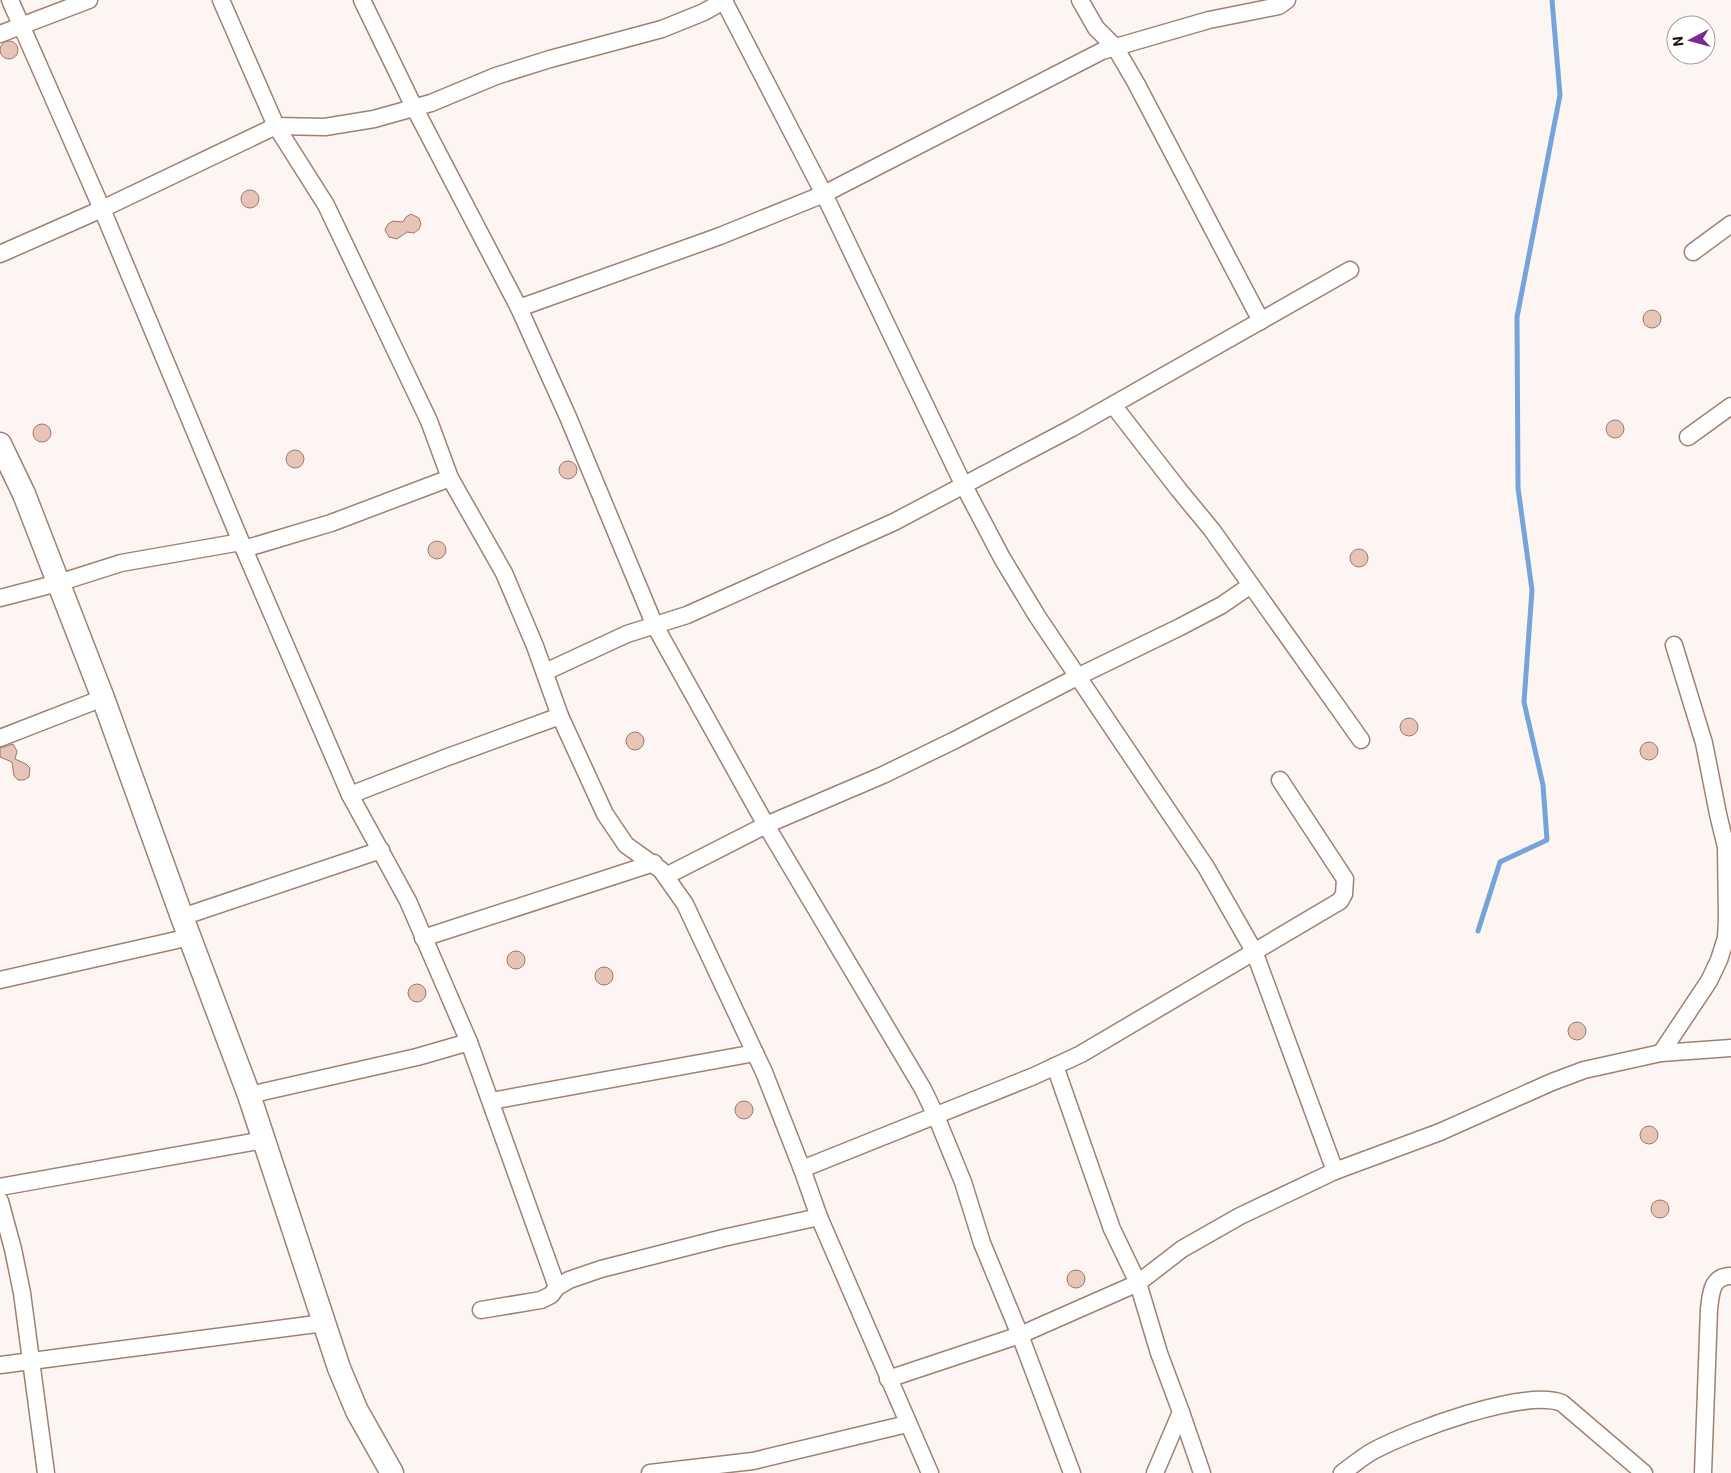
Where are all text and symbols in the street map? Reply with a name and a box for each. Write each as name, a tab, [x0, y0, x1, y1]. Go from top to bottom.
north arrow	[1666, 15, 1716, 65]
text: N	[1670, 36, 1687, 47]

